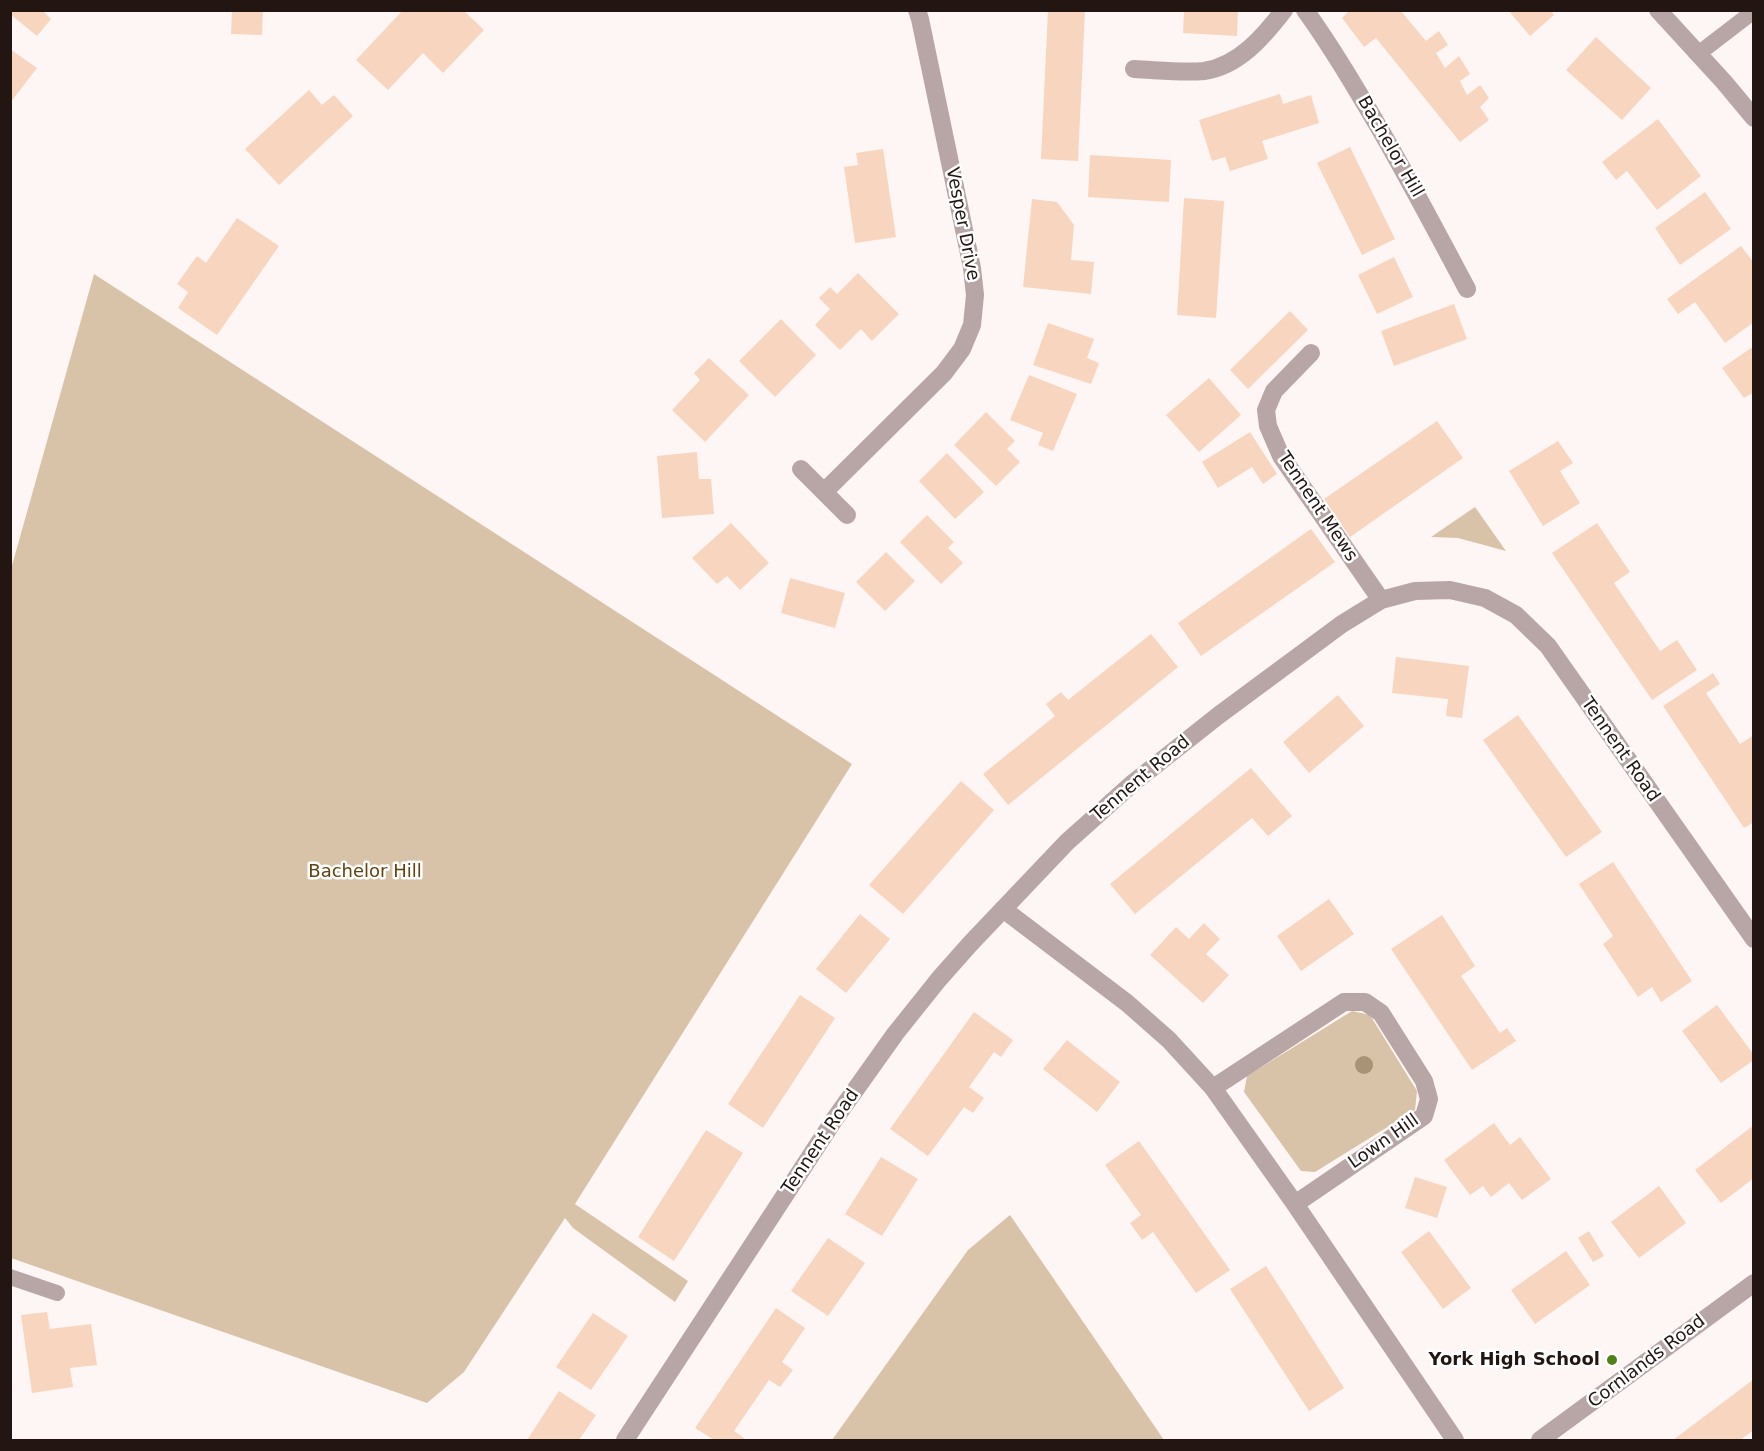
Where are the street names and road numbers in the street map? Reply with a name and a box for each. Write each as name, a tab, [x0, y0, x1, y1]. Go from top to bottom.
street label: Bachelor Hill	[1352, 92, 1428, 202]
street label: Vesper Drive	[940, 166, 984, 282]
street label: Tennent Mews	[1272, 448, 1362, 566]
street label: Tennent Road	[1576, 694, 1664, 806]
street label: Tennent Road	[1087, 731, 1195, 827]
street label: Tennent Road	[778, 1085, 864, 1199]
street label: Lown Hill	[1345, 1110, 1423, 1174]
street label: Cornlands Road	[1584, 1311, 1710, 1413]

